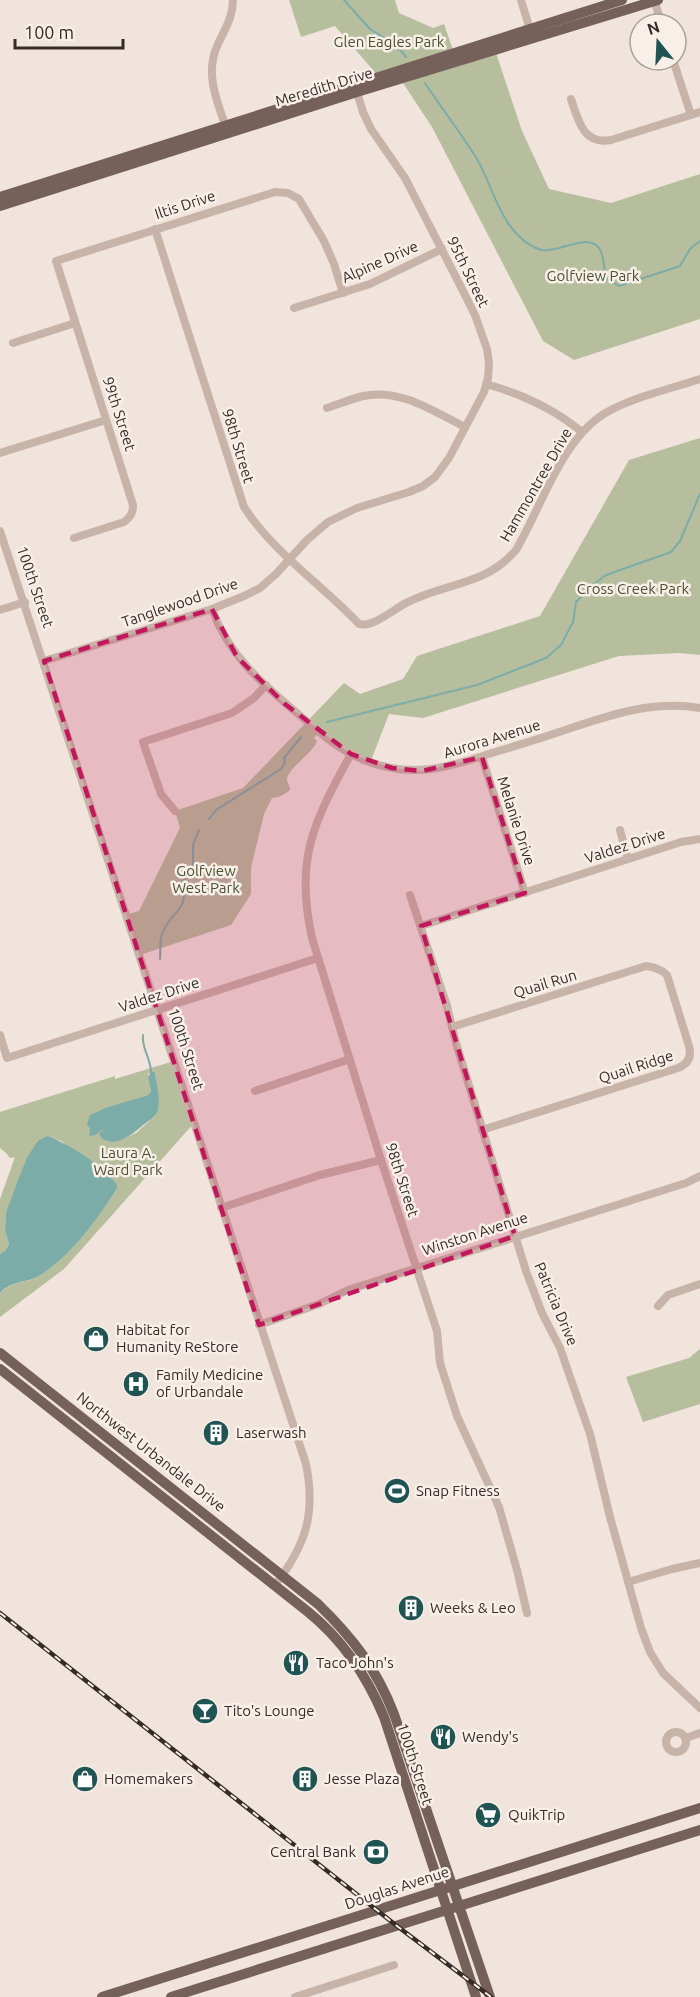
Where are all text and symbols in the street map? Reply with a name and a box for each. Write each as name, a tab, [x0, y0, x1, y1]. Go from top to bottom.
scale bar	[15, 12, 123, 50]
north arrow	[628, 12, 688, 72]
text: N	[645, 17, 662, 38]
text: 100 m	[24, 22, 74, 42]
park label: Glen Eagles Park	[334, 33, 445, 50]
street label: Meredith Drive	[273, 64, 375, 109]
street label: Iltis Drive	[152, 187, 217, 222]
street label: 95th Street	[444, 234, 493, 310]
street label: Alpine Drive	[339, 237, 421, 286]
park label: Golfview Park	[547, 267, 640, 284]
street label: 99th Street	[100, 375, 139, 453]
street label: 98th Street	[219, 407, 258, 485]
street label: Hammontree Drive	[496, 425, 575, 545]
street label: 100th Street	[14, 544, 57, 630]
street label: Tanglewood Drive	[120, 575, 240, 630]
park label: Cross Creek Park	[577, 580, 690, 597]
street label: Aurora Avenue	[441, 716, 542, 761]
street label: Melanie Drive	[494, 774, 539, 867]
street label: Valdez Drive	[582, 824, 667, 867]
park label: Golfview West Park	[172, 862, 240, 896]
street label: Quail Run	[511, 966, 579, 1001]
street label: Valdez Drive	[116, 973, 201, 1016]
street label: 100th Street	[165, 1006, 208, 1092]
street label: Quail Ridge	[596, 1046, 675, 1087]
street label: 98th Street	[383, 1141, 422, 1219]
park label: Laura A. Ward Park	[94, 1144, 163, 1178]
street label: Winston Avenue	[420, 1208, 530, 1259]
street label: Patricia Drive	[531, 1260, 582, 1348]
place label: Habitat for Humanity ReStore	[116, 1321, 239, 1355]
shop icon: Habitat for Humanity ReStore	[81, 1324, 111, 1354]
place label: Family Medicine of Urbandale	[156, 1366, 263, 1400]
hospital icon: Family Medicine of Urbandale	[121, 1369, 151, 1399]
street label: Northwest Urbandale Drive	[74, 1388, 229, 1515]
building icon: Laserwash	[201, 1418, 231, 1448]
place label: Laserwash	[236, 1424, 307, 1441]
sports icon: Snap Fitness	[382, 1476, 412, 1506]
place label: Snap Fitness	[416, 1482, 500, 1499]
building icon: Weeks & Leo	[396, 1593, 426, 1623]
place label: Weeks & Leo	[430, 1599, 516, 1616]
restaurant icon: Taco John's	[281, 1648, 311, 1678]
place label: Taco John's	[316, 1654, 394, 1671]
bar icon: Tito's Lounge	[190, 1696, 220, 1726]
place label: Tito's Lounge	[224, 1702, 315, 1719]
street label: 100th Street	[394, 1721, 437, 1807]
restaurant icon: Wendy's	[428, 1722, 458, 1752]
place label: Wendy's	[462, 1728, 519, 1745]
shop icon: Homemakers	[70, 1764, 100, 1794]
building icon: Jesse Plaza	[290, 1764, 320, 1794]
place label: Homemakers	[104, 1770, 193, 1787]
place label: Jesse Plaza	[324, 1770, 400, 1787]
supermarket icon: QuikTrip	[473, 1800, 503, 1830]
place label: QuikTrip	[508, 1806, 565, 1823]
bank icon: Central Bank	[361, 1837, 391, 1867]
place label: Central Bank	[270, 1843, 356, 1860]
street label: Douglas Avenue	[343, 1863, 451, 1912]

